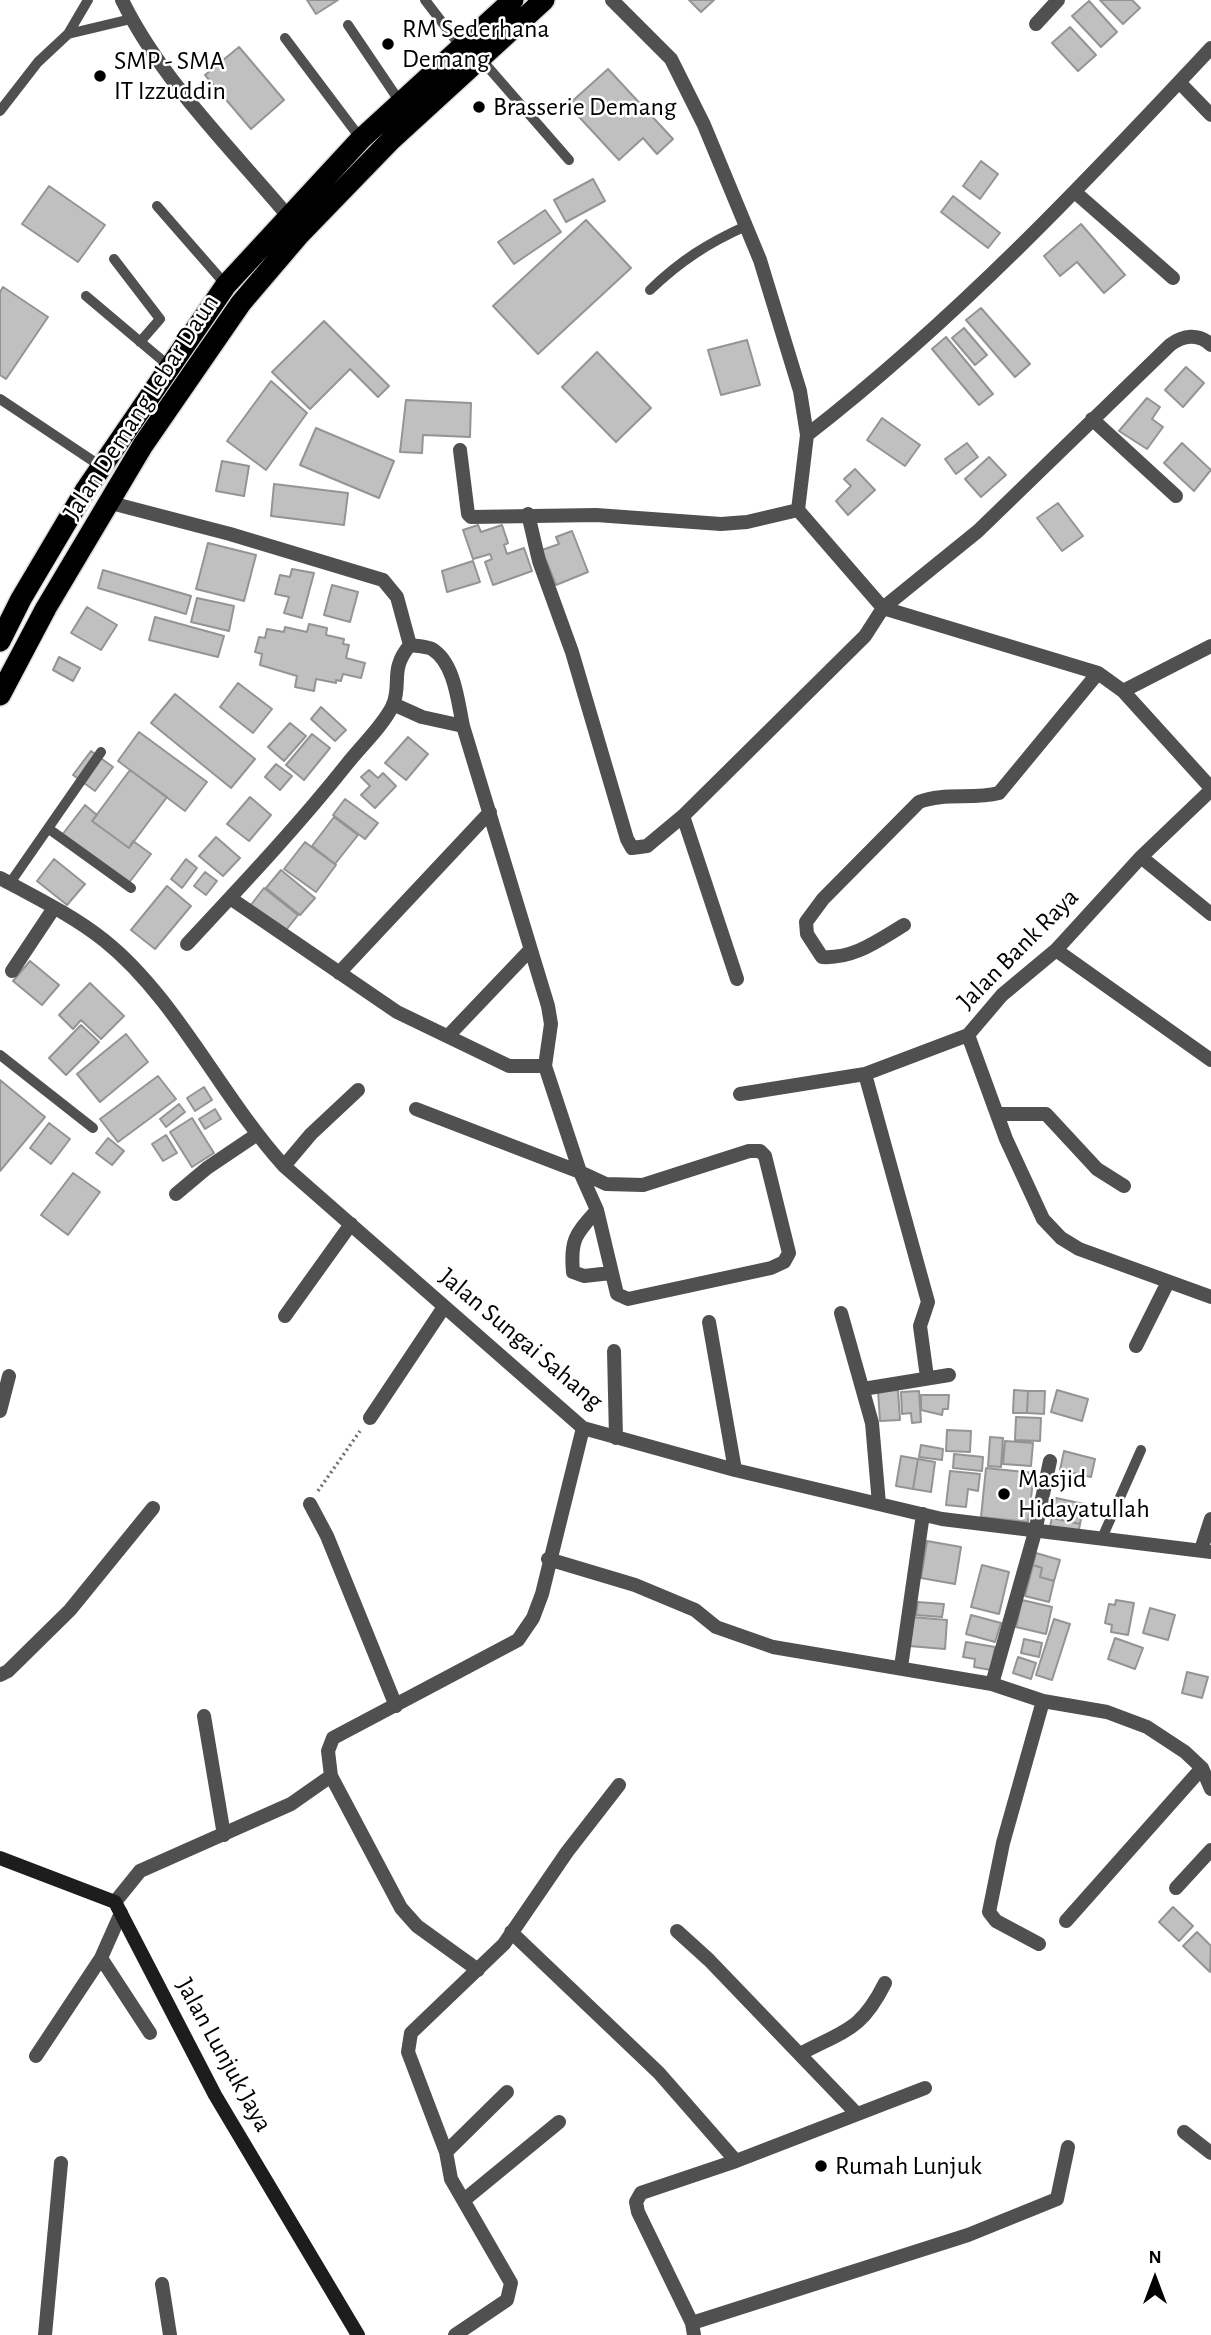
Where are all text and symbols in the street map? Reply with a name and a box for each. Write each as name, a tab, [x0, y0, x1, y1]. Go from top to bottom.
place label: RM Sederhana Demang	[402, 13, 550, 74]
marker: RM Sederhana Demang	[380, 36, 396, 52]
place label: SMP - SMA IT Izzuddin	[114, 45, 226, 106]
marker: SMP - SMA IT Izzuddin	[92, 68, 108, 84]
place label: Brasserie Demang	[493, 91, 676, 123]
marker: Brasserie Demang	[471, 99, 487, 115]
street label: Jalan Demang Lebar Daun	[56, 288, 226, 526]
street label: Jalan Bank Raya	[951, 882, 1085, 1016]
street label: Jalan Sungai Sahang	[433, 1261, 609, 1417]
place label: Masjid Hidayatullah	[1018, 1463, 1150, 1524]
marker: Masjid Hidayatullah	[996, 1486, 1012, 1502]
street label: Jalan Lunjuk Jaya	[169, 1973, 279, 2137]
place label: Rumah Lunjuk	[835, 2150, 982, 2182]
marker: Rumah Lunjuk	[813, 2158, 829, 2174]
north arrow	[1120, 2244, 1190, 2314]
text: N	[1148, 2248, 1162, 2267]

